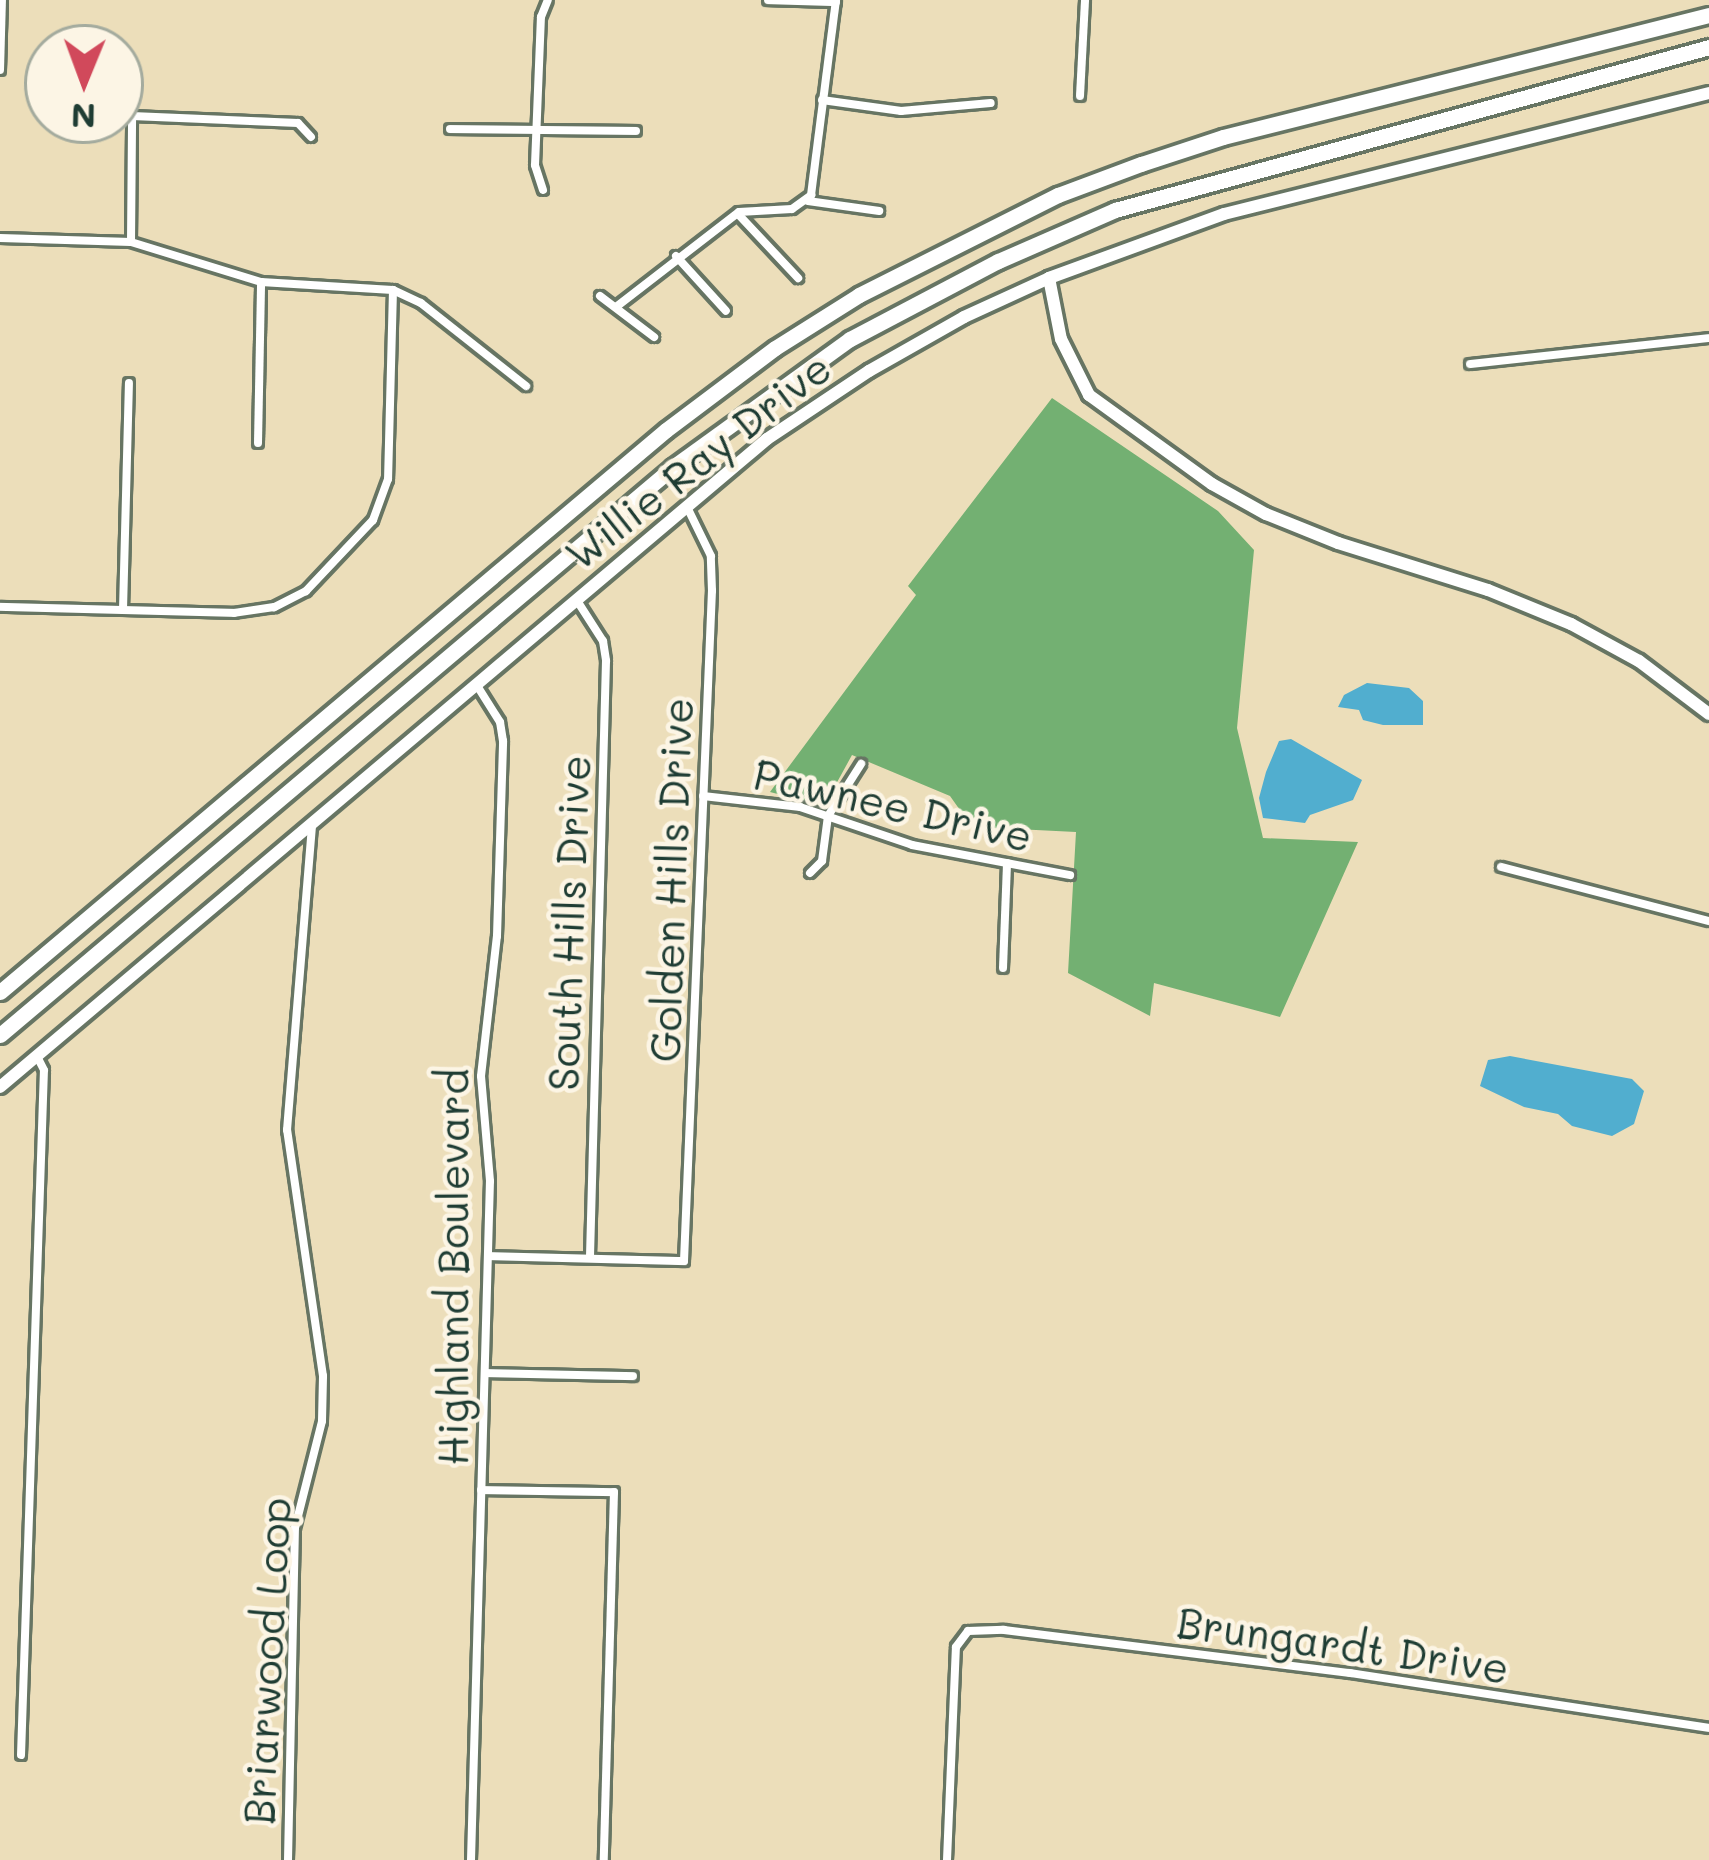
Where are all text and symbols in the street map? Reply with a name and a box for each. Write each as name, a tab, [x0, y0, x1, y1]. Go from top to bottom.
north arrow	[24, 24, 144, 144]
text: N	[71, 96, 96, 139]
street label: Willie Ray Drive	[555, 342, 841, 580]
street label: Golden Hills Drive	[639, 697, 703, 1063]
street label: Pawnee Drive	[749, 748, 1037, 862]
street label: South Hills Drive	[538, 754, 600, 1092]
street label: Highland Boulevard	[428, 1068, 478, 1466]
street label: Briarwood Loop	[233, 1496, 301, 1826]
street label: Brungardt Drive	[1174, 1597, 1512, 1693]

